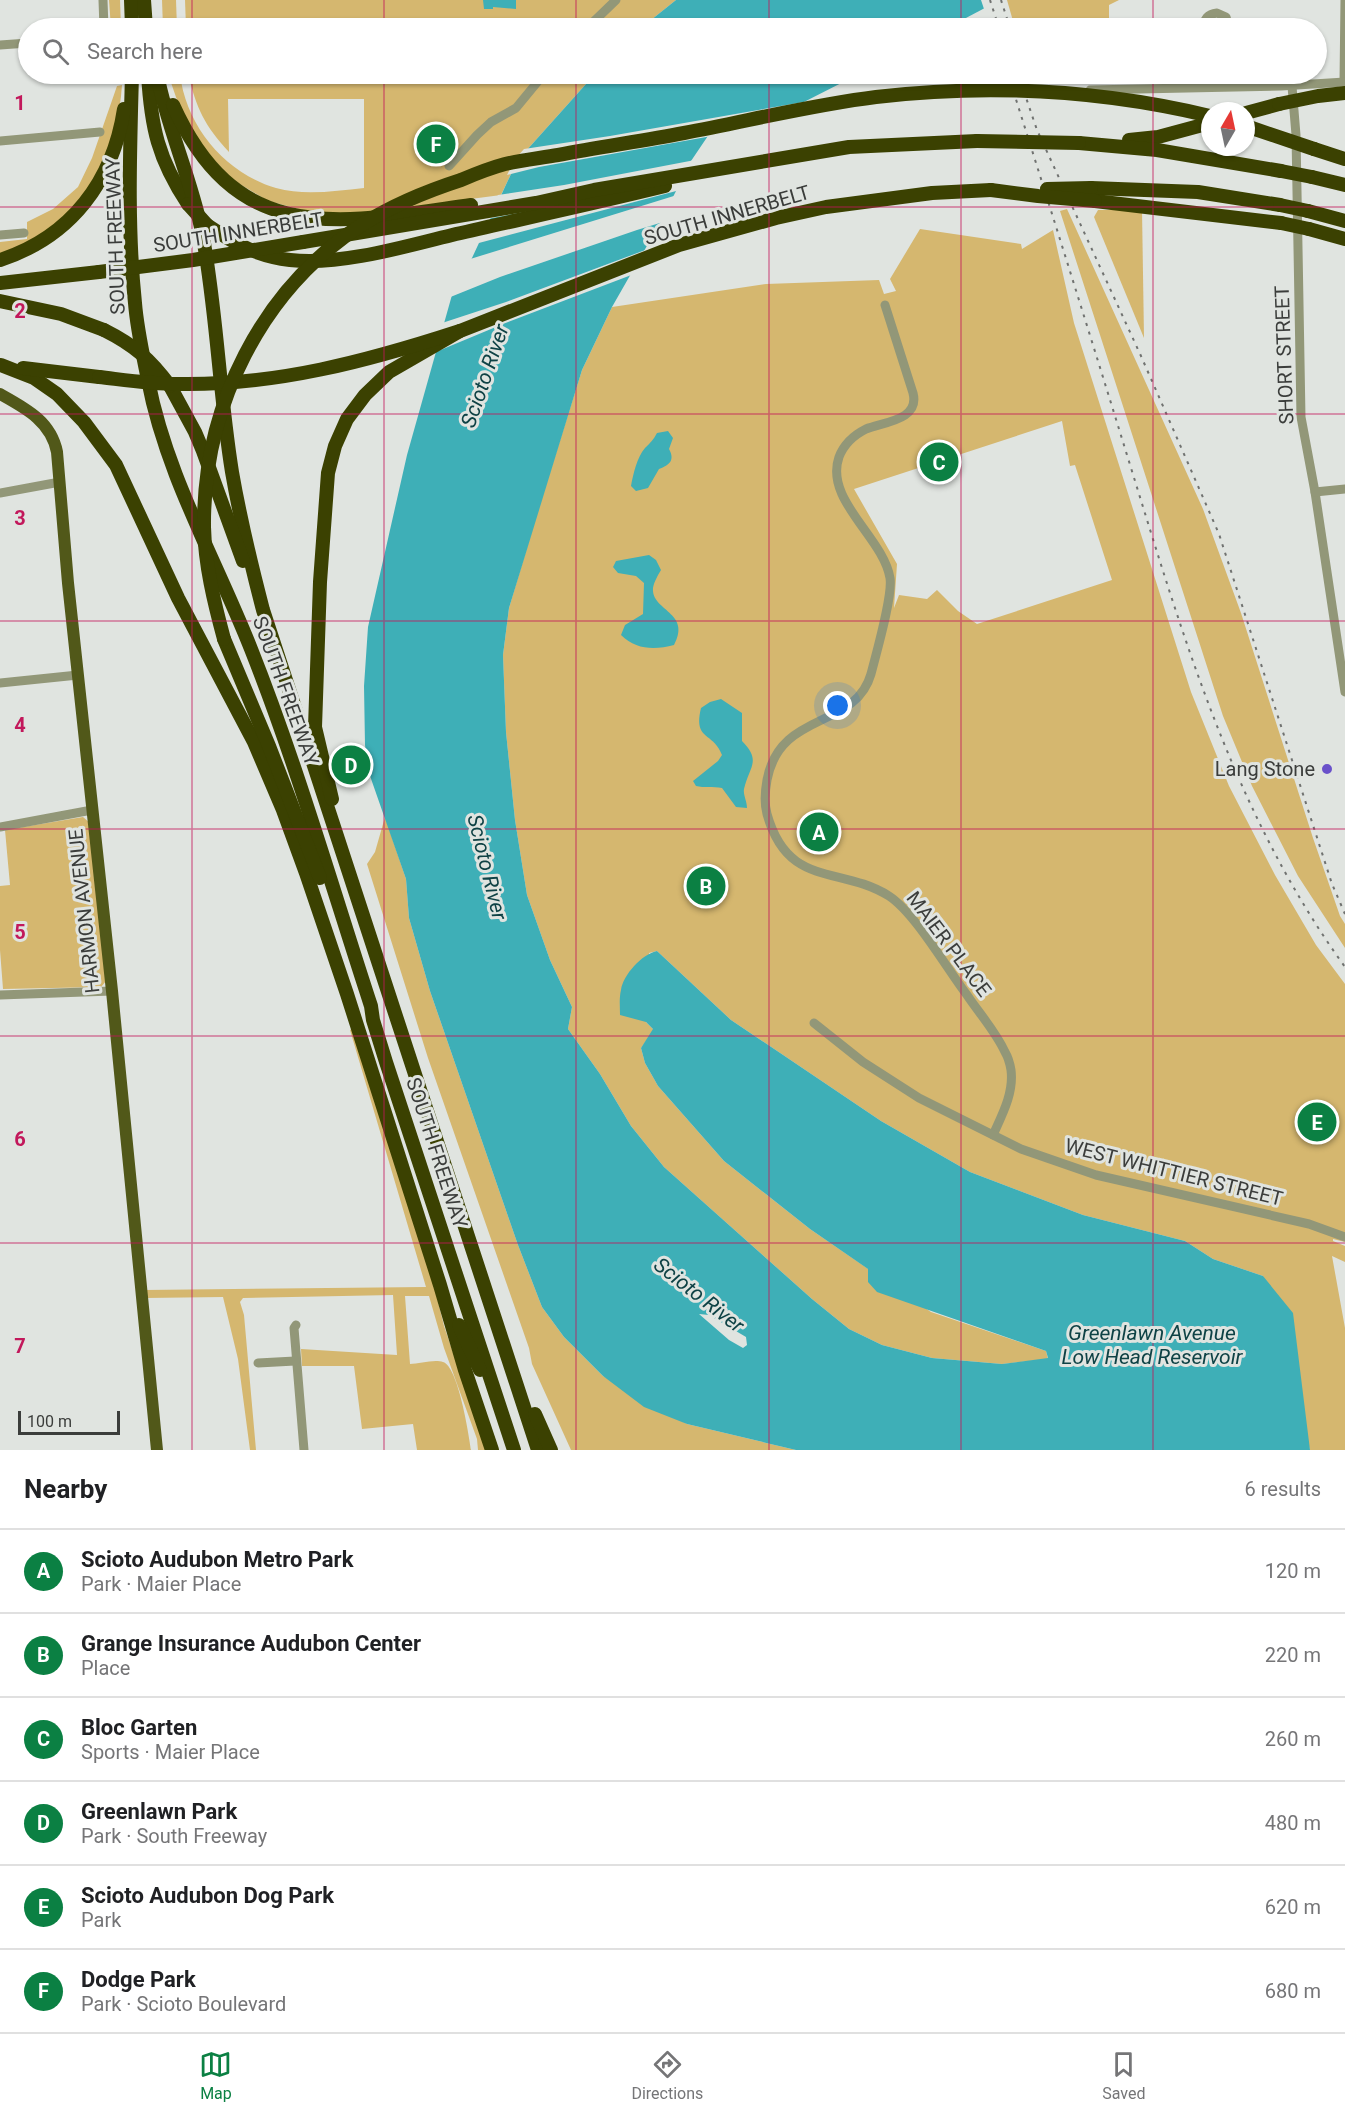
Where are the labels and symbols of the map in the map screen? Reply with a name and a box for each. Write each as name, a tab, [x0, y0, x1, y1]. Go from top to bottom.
text: 1	[14, 91, 26, 115]
north arrow	[1201, 102, 1255, 156]
pin: F	[416, 122, 456, 166]
street label: SOUTH FREEWAY	[100, 157, 130, 315]
street label: SOUTH INNERBELT	[641, 180, 813, 250]
street label: SOUTH INNERBELT	[152, 207, 325, 257]
street label: SHORT STREET	[1270, 285, 1298, 425]
text: 2	[14, 299, 26, 323]
water label: Scioto River	[456, 320, 514, 431]
pin: C	[920, 440, 958, 484]
text: 3	[14, 506, 26, 530]
street label: SOUTH FREEWAY	[248, 613, 324, 769]
your location	[823, 691, 852, 720]
text: 4	[14, 713, 26, 737]
pin: D	[332, 742, 370, 788]
place label: Lang Stone	[1215, 757, 1315, 781]
marker: Lang Stone	[1320, 762, 1334, 776]
pin: A	[800, 810, 838, 854]
water label: Scioto River	[462, 812, 512, 923]
street label: HARMON AVENUE	[63, 828, 105, 994]
pin: B	[686, 864, 726, 908]
street label: MAIER PLACE	[902, 887, 996, 1001]
text: 5	[14, 920, 26, 944]
street label: SOUTH FREEWAY	[401, 1074, 473, 1232]
pin: E	[1298, 1100, 1336, 1144]
text: 6	[14, 1127, 26, 1151]
street label: WEST WHITTIER STREET	[1063, 1133, 1286, 1211]
water label: Scioto River	[649, 1252, 750, 1338]
water label: Greenlawn Avenue Low Head Reservoir	[1061, 1321, 1244, 1369]
text: 7	[14, 1334, 26, 1358]
scale bar	[18, 1408, 120, 1436]

